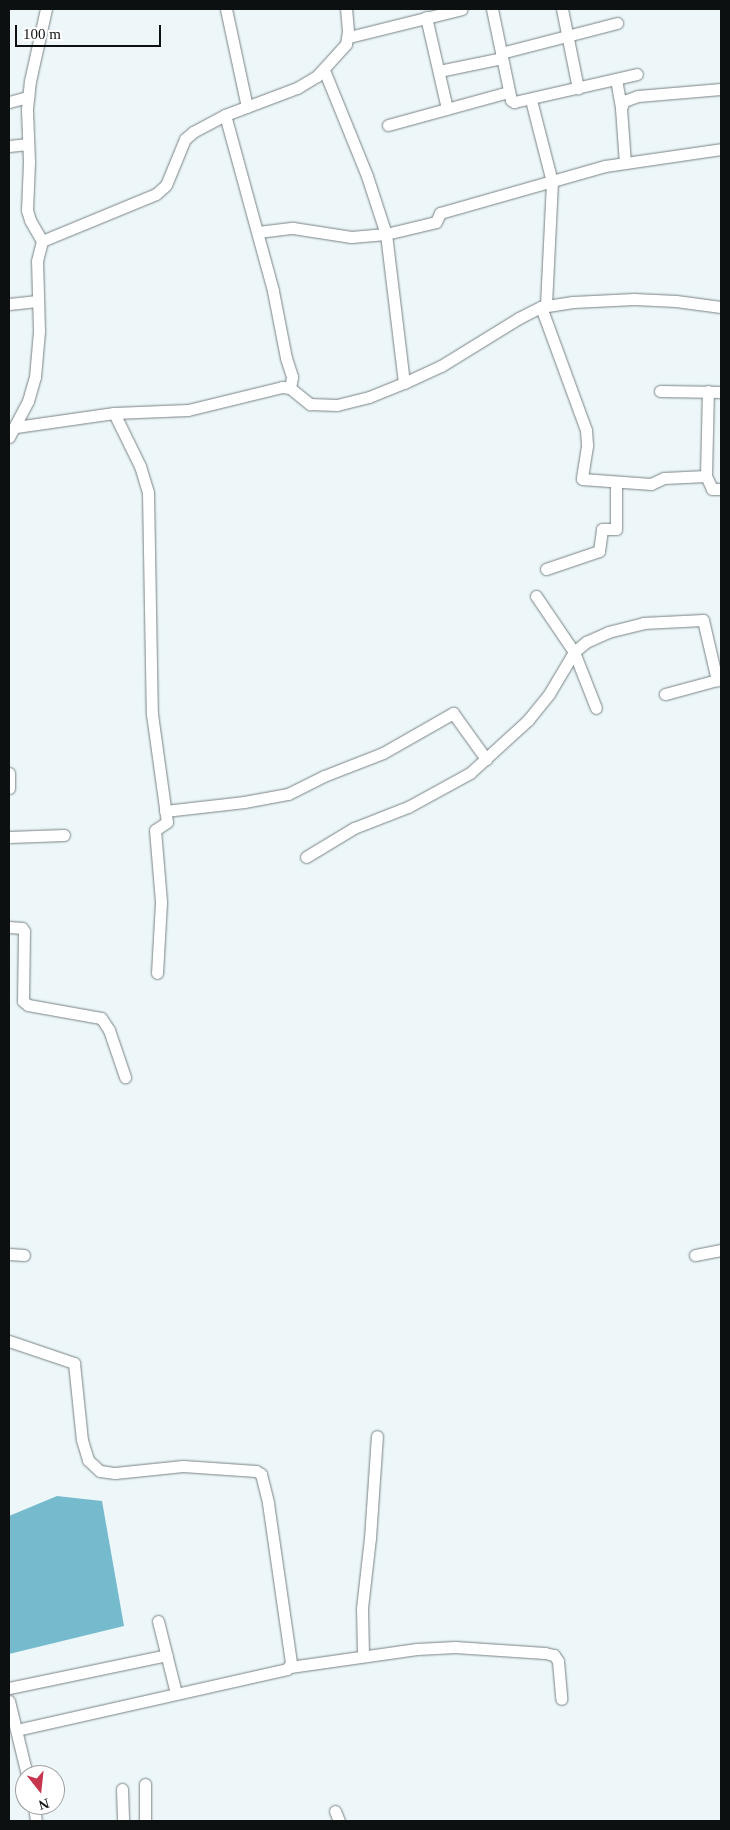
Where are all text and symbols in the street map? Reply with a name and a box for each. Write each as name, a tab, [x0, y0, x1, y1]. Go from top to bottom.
scale bar	[18, 15, 164, 47]
text: 100 m	[23, 26, 61, 42]
north arrow	[15, 1765, 65, 1815]
text: N	[37, 1795, 51, 1813]

